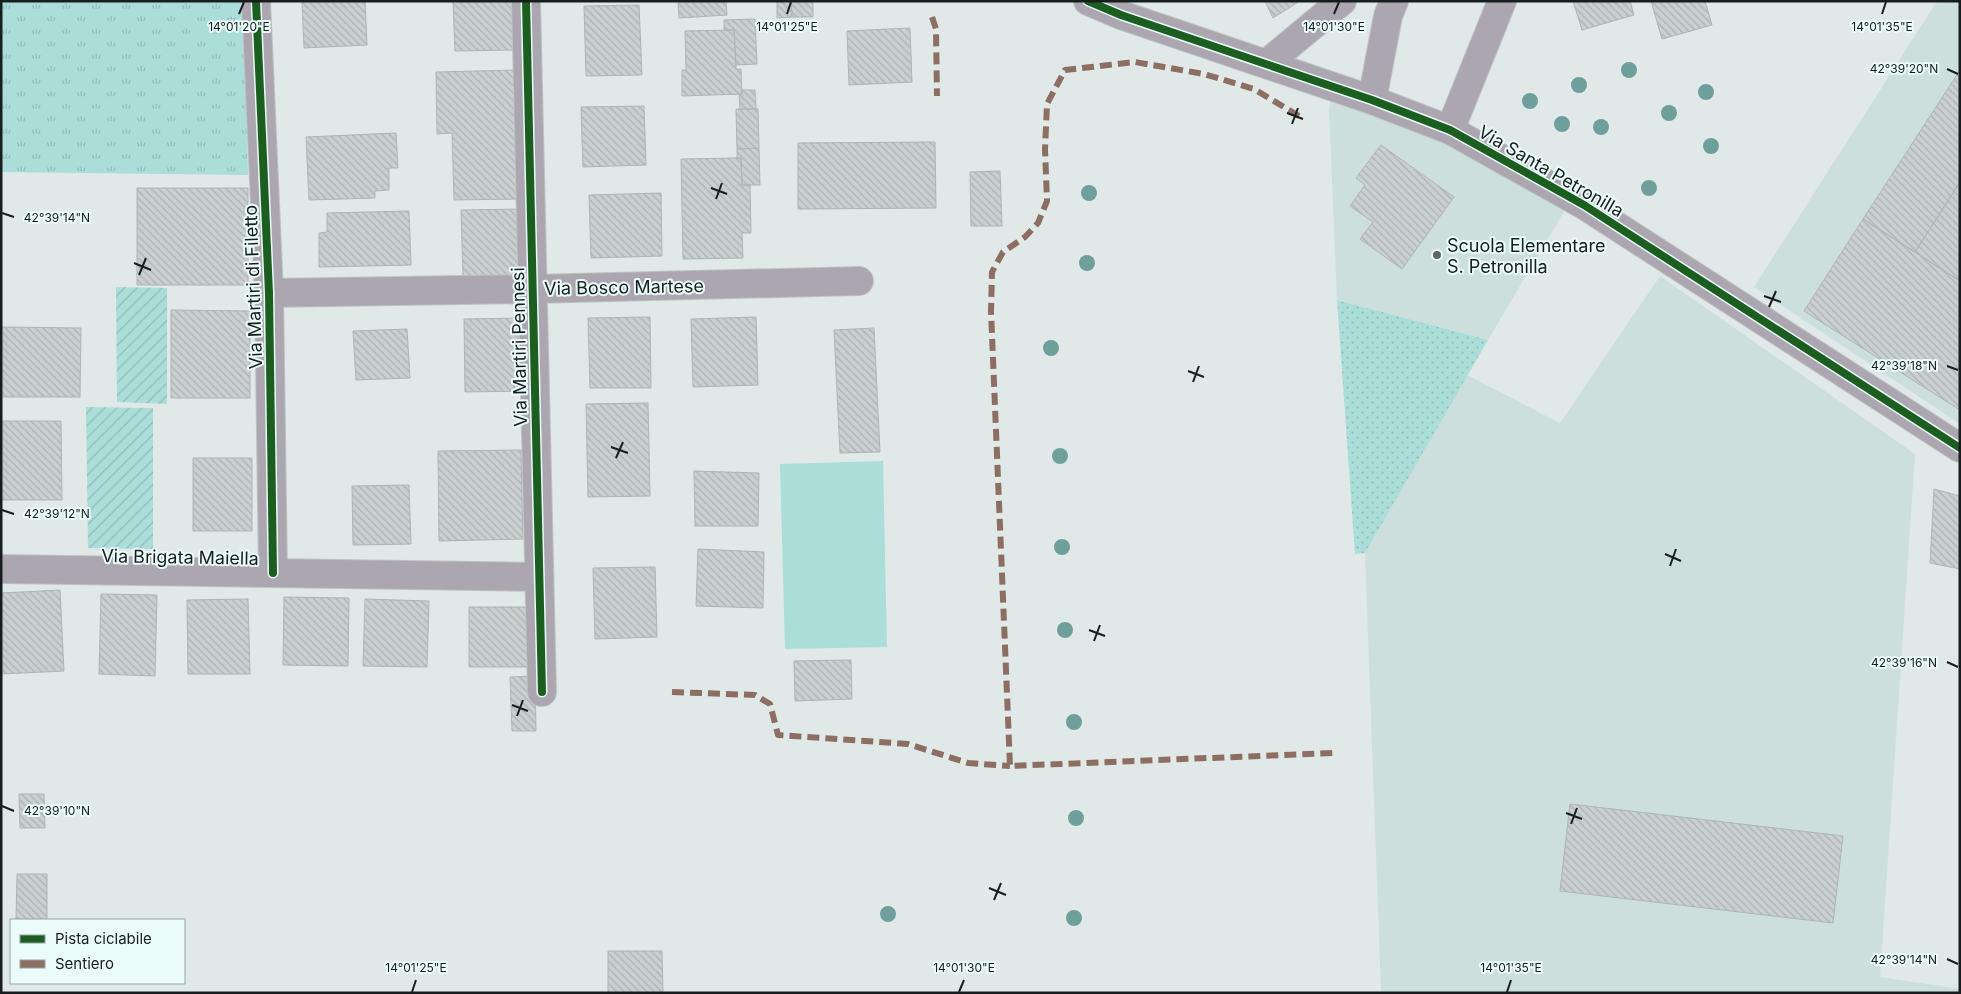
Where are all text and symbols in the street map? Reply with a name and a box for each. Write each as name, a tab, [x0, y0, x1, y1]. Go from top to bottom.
text: 14°01'20"E	[208, 19, 270, 34]
text: 14°01'25"E	[756, 19, 818, 34]
text: 14°01'30"E	[1303, 19, 1365, 34]
text: 14°01'35"E	[1851, 19, 1913, 34]
text: 42°39'20"N	[1870, 61, 1938, 76]
street label: Via Santa Petronilla	[1475, 121, 1627, 221]
street label: Via Martiri di Filetto	[240, 205, 266, 369]
text: 42°39'14"N	[24, 210, 90, 225]
place label: Scuola Elementare S. Petronilla	[1447, 235, 1605, 277]
marker: Scuola Elementare S. Petronilla	[1431, 249, 1443, 261]
street label: Via Martiri Pennesi	[507, 267, 531, 427]
street label: Via Bosco Martese	[544, 275, 704, 299]
text: 42°39'18"N	[1871, 358, 1937, 373]
text: 42°39'12"N	[24, 506, 90, 521]
street label: Via Brigata Maiella	[101, 545, 259, 569]
text: 42°39'16"N	[1871, 655, 1937, 670]
text: 42°39'10"N	[24, 803, 90, 818]
legend	[10, 919, 185, 984]
text: Pista ciclabile	[55, 929, 152, 948]
text: 42°39'14"N	[1871, 952, 1937, 967]
text: Sentiero	[55, 954, 114, 973]
text: 14°01'25"E	[385, 960, 447, 975]
text: 14°01'30"E	[933, 960, 995, 975]
text: 14°01'35"E	[1480, 960, 1542, 975]

